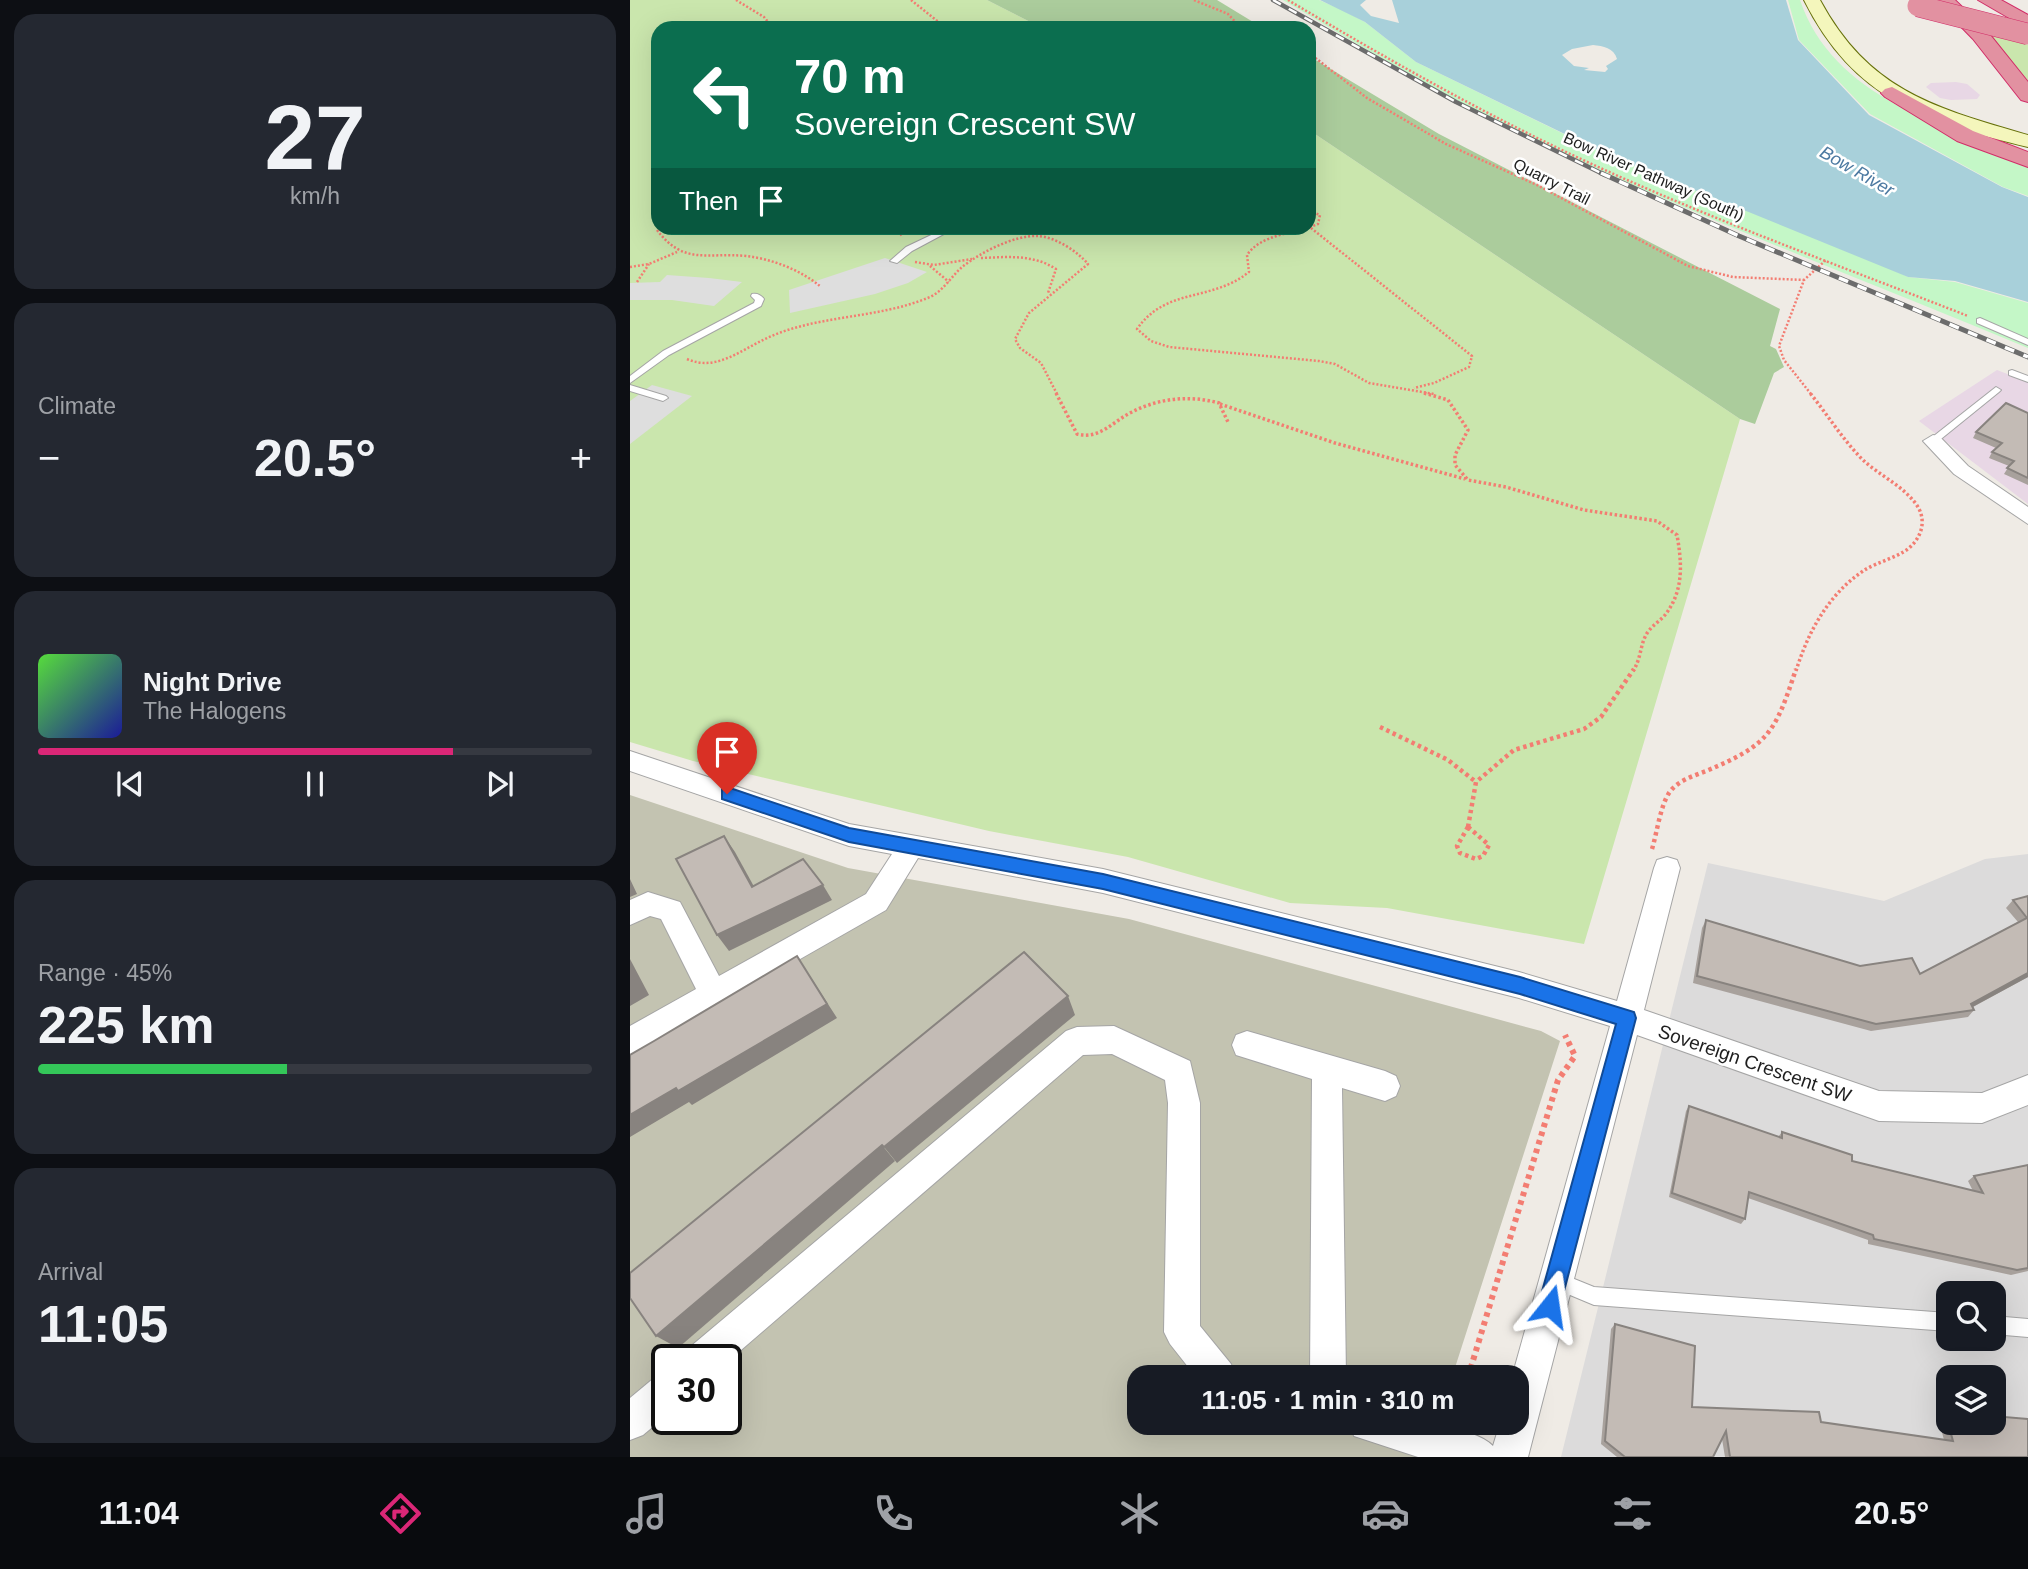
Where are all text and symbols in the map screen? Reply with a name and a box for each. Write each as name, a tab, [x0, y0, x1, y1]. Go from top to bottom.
icon: left	[679, 49, 770, 140]
text: 70 m	[794, 49, 906, 103]
text: 27	[264, 87, 366, 188]
text: Sovereign Crescent SW	[794, 106, 1135, 142]
street label: Bow River Pathway (South)	[1561, 129, 1747, 224]
water label: Bow River	[1816, 142, 1898, 201]
street label: Quarry Trail	[1511, 155, 1593, 208]
icon: arrive	[752, 182, 790, 220]
text: km/h	[290, 183, 340, 209]
text: Then	[679, 186, 738, 216]
text: Climate	[38, 393, 116, 419]
text: 20.5°	[254, 429, 376, 487]
text: −	[38, 437, 60, 479]
text: +	[570, 437, 592, 479]
text: Night Drive	[143, 667, 282, 697]
text: The Halogens	[143, 698, 286, 724]
pin	[697, 722, 757, 794]
icon: arrive	[708, 733, 746, 771]
icon: previous	[111, 765, 149, 803]
icon: pause	[296, 765, 334, 803]
icon: next	[481, 765, 519, 803]
text: Range · 45%	[38, 960, 172, 986]
text: 225 km	[38, 996, 214, 1054]
street label: Sovereign Crescent SW	[1656, 1021, 1854, 1106]
text: Arrival	[38, 1259, 103, 1285]
position arrow	[1513, 1269, 1587, 1343]
map controls	[1936, 1281, 2006, 1435]
button: search	[1936, 1281, 2006, 1351]
text: 11:05	[38, 1295, 168, 1353]
speed limit sign: 30	[651, 1344, 742, 1435]
button: layers	[1936, 1365, 2006, 1435]
text: 11:05 · 1 min · 310 m	[1202, 1385, 1454, 1415]
icon: directions	[376, 1489, 425, 1538]
icon: music	[622, 1489, 671, 1538]
icon: phone	[869, 1489, 918, 1538]
icon: climate	[1115, 1489, 1164, 1538]
icon: car	[1361, 1489, 1410, 1538]
icon: filters	[1608, 1489, 1657, 1538]
text: 11:04	[99, 1495, 179, 1531]
text: 20.5°	[1854, 1495, 1929, 1531]

